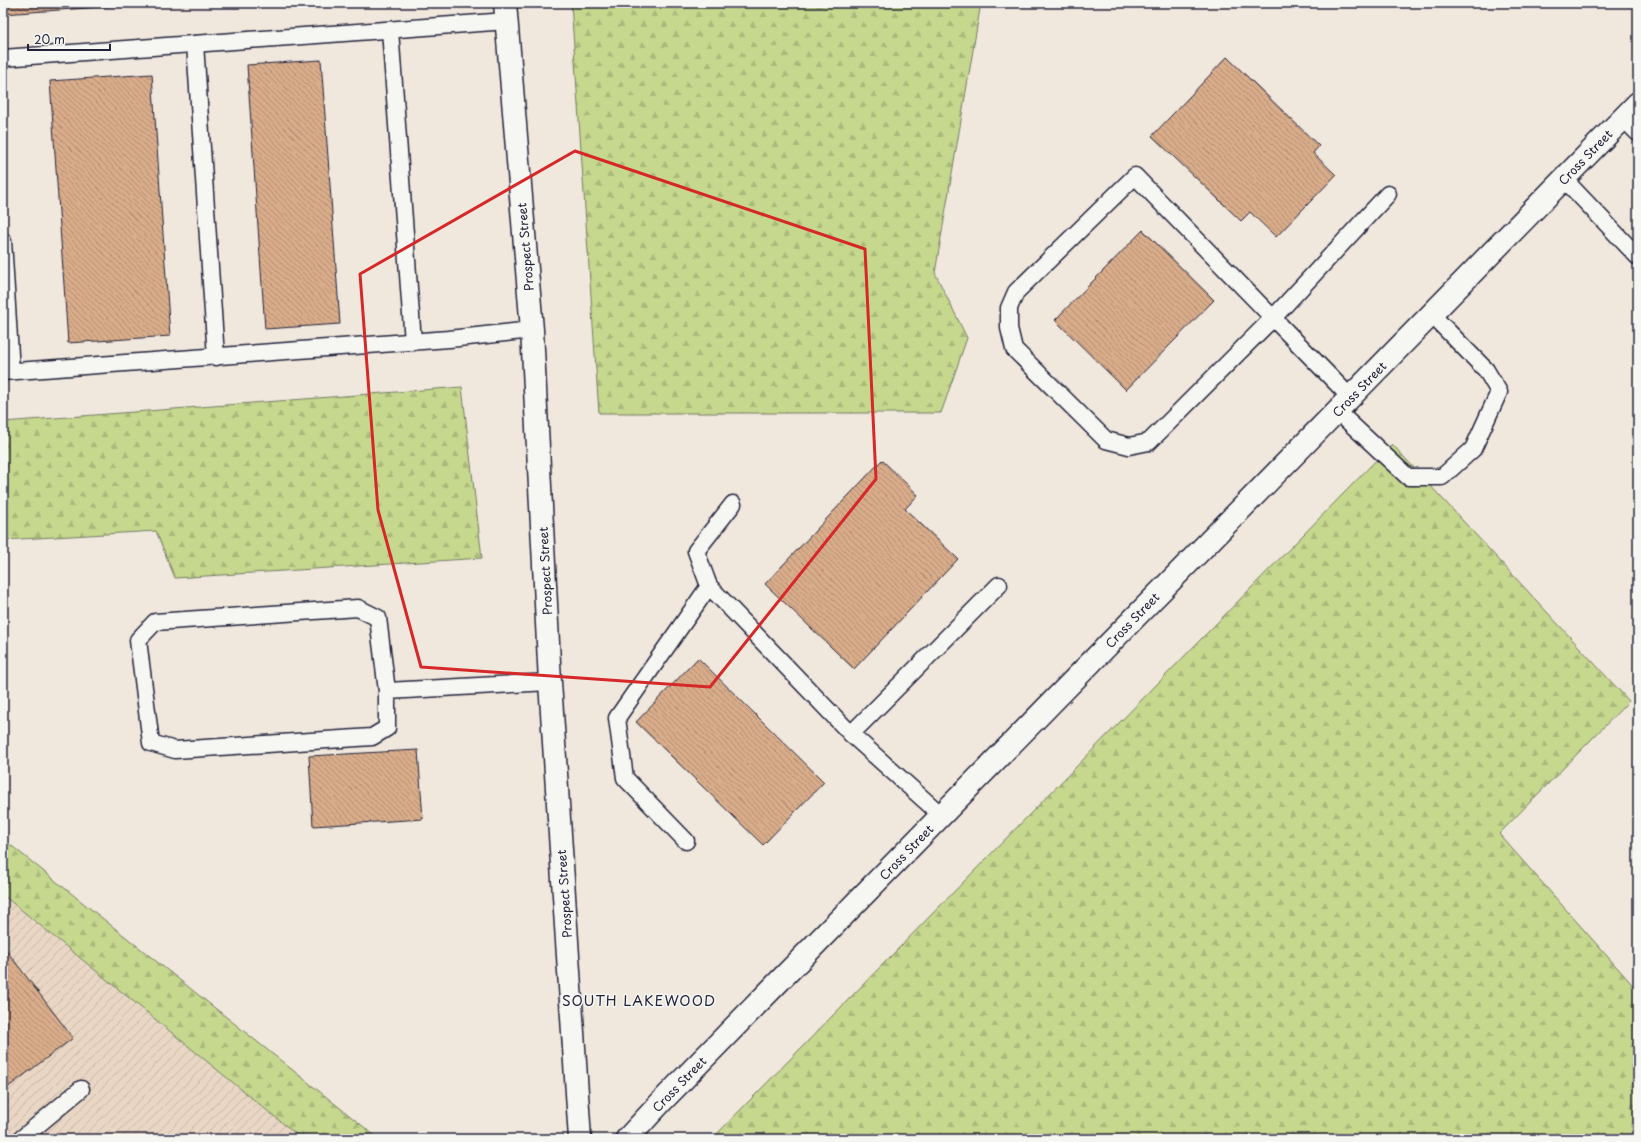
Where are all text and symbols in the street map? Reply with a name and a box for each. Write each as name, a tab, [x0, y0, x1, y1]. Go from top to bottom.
scale bar	[28, 26, 110, 52]
text: 20 m	[34, 30, 65, 48]
street label: Cross Street	[1554, 125, 1616, 189]
street label: Prospect Street	[512, 202, 538, 292]
street label: Cross Street	[1328, 357, 1390, 421]
street label: Prospect Street	[534, 526, 556, 616]
street label: Cross Street	[1101, 588, 1163, 652]
street label: Cross Street	[875, 820, 937, 884]
street label: Prospect Street	[552, 849, 576, 939]
district label: SOUTH LAKEWOOD	[562, 990, 716, 1011]
street label: Cross Street	[648, 1052, 710, 1116]

